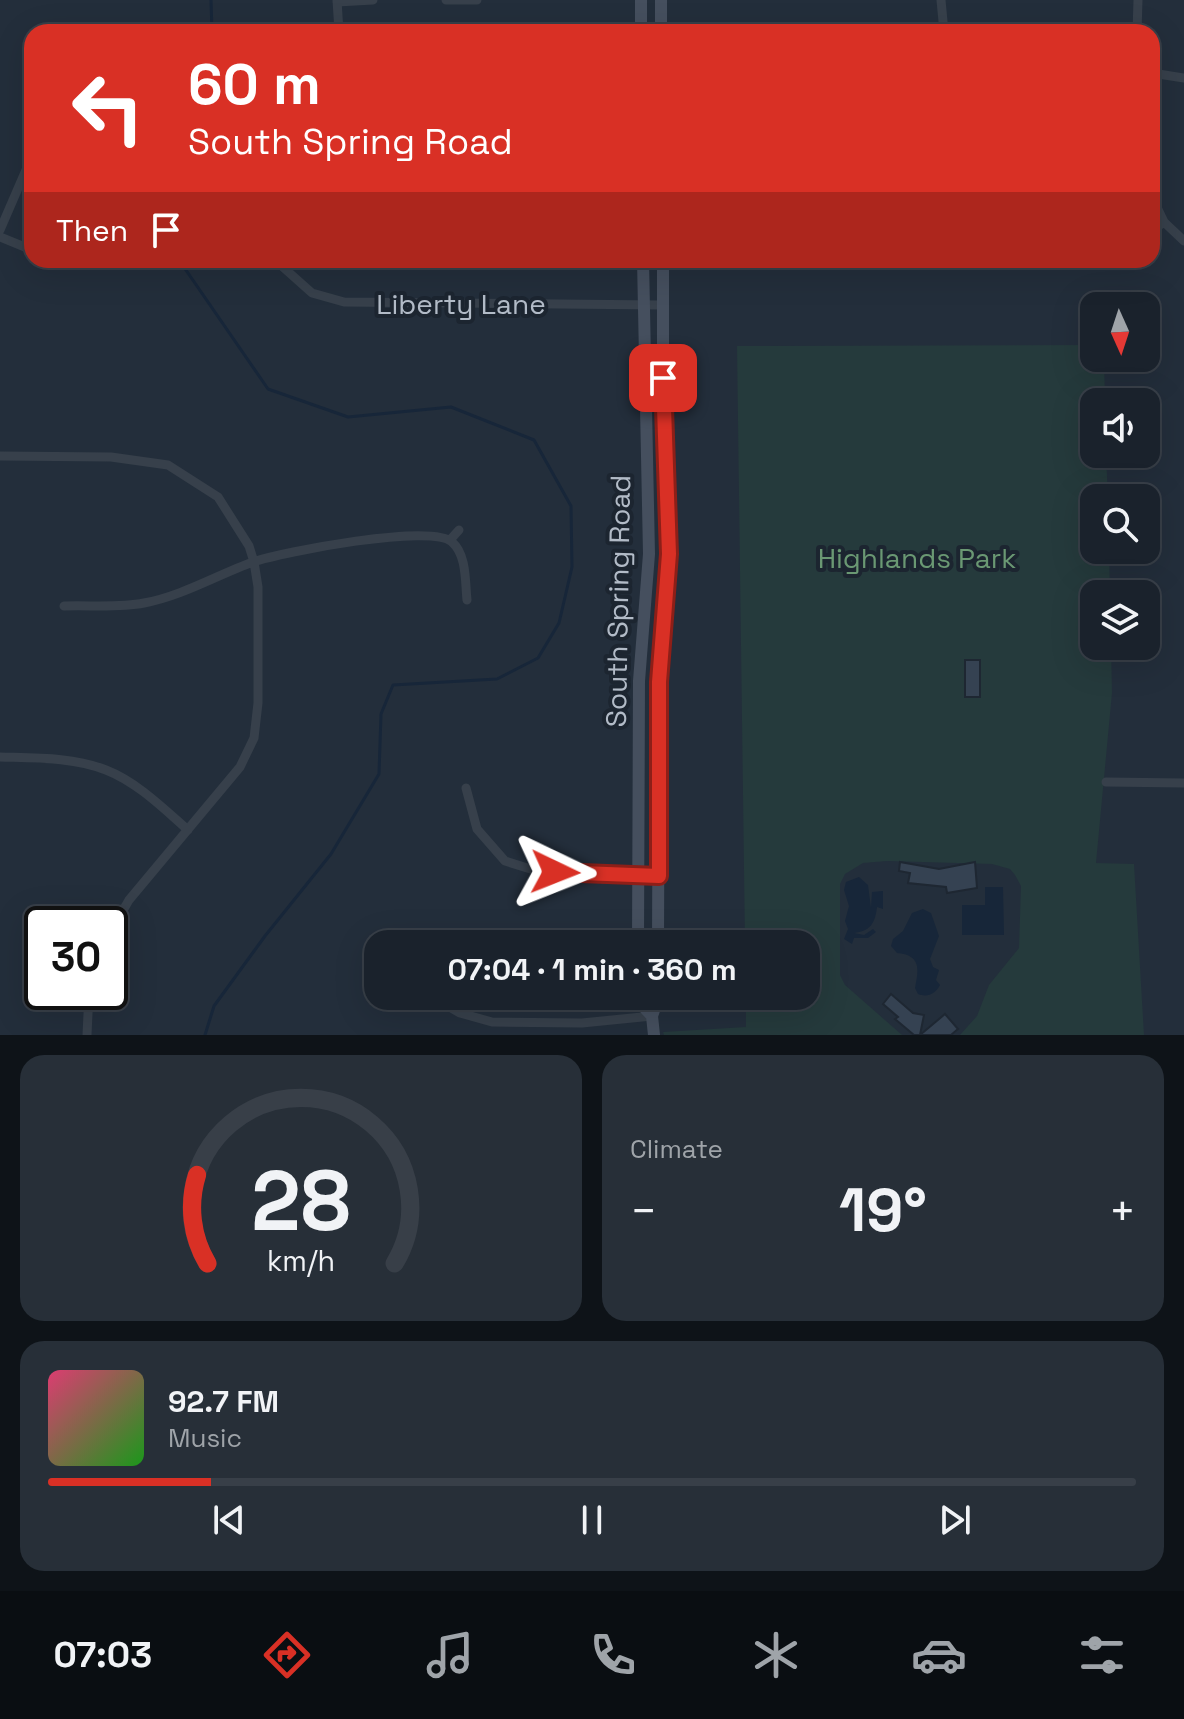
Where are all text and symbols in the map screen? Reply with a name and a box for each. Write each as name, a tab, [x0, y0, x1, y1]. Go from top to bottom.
text: 60 m	[188, 49, 321, 120]
icon: left	[56, 56, 160, 160]
text: South Spring Road	[188, 119, 513, 165]
icon: arrive	[144, 208, 188, 252]
text: Then	[56, 211, 128, 250]
street label: Liberty Lane	[376, 286, 546, 322]
north arrow	[1080, 292, 1160, 372]
map controls	[1080, 292, 1160, 660]
pin	[629, 344, 697, 412]
icon: arrive	[641, 356, 685, 400]
button: sound	[1080, 388, 1160, 468]
street label: South Spring Road	[598, 474, 638, 728]
button: search	[1080, 484, 1160, 564]
park label: Highlands Park	[818, 540, 1016, 576]
button: layers	[1080, 580, 1160, 660]
position arrow	[513, 830, 597, 914]
speed limit sign: 30	[24, 906, 128, 1010]
text: 07:04 · 1 min · 360 m	[447, 950, 737, 989]
text: Climate	[630, 1132, 723, 1166]
text: 28	[251, 1148, 351, 1254]
text: 19°	[839, 1172, 927, 1249]
text: −	[630, 1183, 657, 1239]
text: +	[1109, 1183, 1136, 1239]
text: km/h	[267, 1243, 335, 1279]
text: 92.7 FM	[168, 1382, 279, 1421]
text: Music	[168, 1421, 242, 1455]
icon: previous	[207, 1498, 251, 1542]
icon: pause	[570, 1498, 614, 1542]
icon: next	[933, 1498, 977, 1542]
icon: directions	[259, 1627, 315, 1683]
icon: music	[422, 1627, 478, 1683]
icon: phone	[585, 1627, 641, 1683]
icon: climate	[748, 1627, 804, 1683]
icon: car	[911, 1627, 967, 1683]
icon: filters	[1074, 1627, 1130, 1683]
text: 07:03	[54, 1632, 152, 1678]

